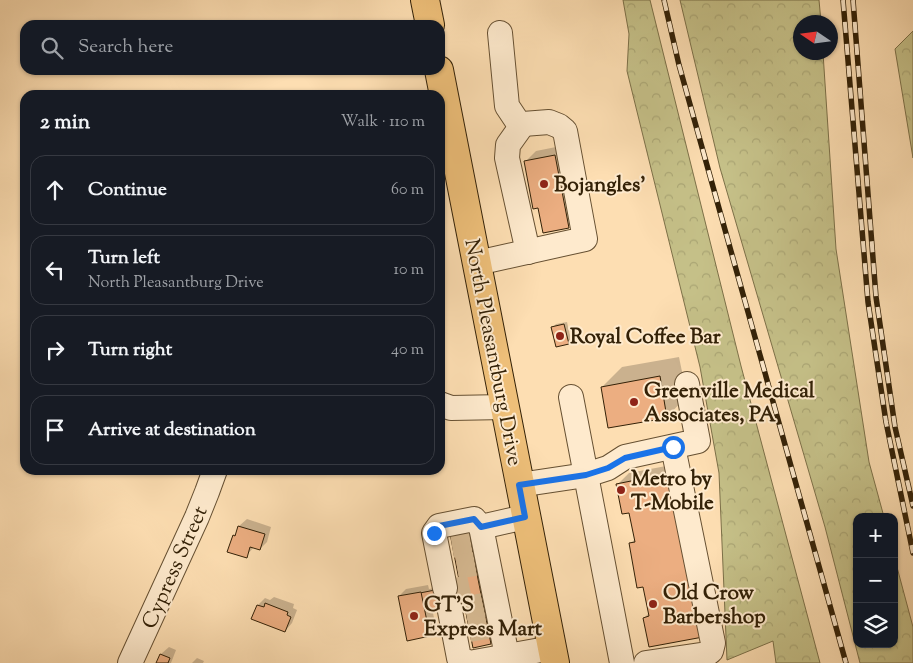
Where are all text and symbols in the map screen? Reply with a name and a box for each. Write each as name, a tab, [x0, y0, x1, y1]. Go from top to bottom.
north arrow	[793, 15, 838, 60]
search box	[20, 20, 445, 75]
icon: search	[38, 34, 66, 62]
text: Search here	[78, 34, 173, 61]
text: 2 min	[40, 108, 90, 138]
text: Walk · 110 m	[341, 111, 425, 134]
place label: Bojangles'	[554, 171, 646, 201]
icon: ahead	[41, 176, 69, 204]
text: Continue	[88, 177, 167, 204]
marker: Bojangles'	[538, 178, 550, 190]
text: 60 m	[391, 179, 424, 202]
street label: North Pleasantburg Drive	[455, 236, 529, 468]
text: Turn left	[88, 245, 160, 272]
icon: left	[41, 256, 69, 284]
text: 10 m	[394, 259, 424, 282]
text: North Pleasantburg Drive	[88, 272, 264, 295]
place label: Royal Coffee Bar	[570, 323, 721, 353]
marker: Royal Coffee Bar	[554, 330, 566, 342]
icon: right	[41, 336, 69, 364]
text: Turn right	[88, 337, 172, 364]
text: 40 m	[391, 339, 424, 362]
place label: Greenville Medical Associates, PA	[644, 377, 815, 431]
marker: Greenville Medical Associates, PA	[628, 396, 640, 408]
icon: arrive	[41, 416, 69, 444]
text: Arrive at destination	[88, 417, 256, 444]
route start	[662, 436, 685, 459]
place label: Metro by T-Mobile	[631, 465, 714, 519]
marker: Metro by T-Mobile	[615, 484, 627, 496]
street label: Cypress Street	[135, 502, 216, 634]
map controls	[853, 513, 898, 648]
button: +	[853, 513, 898, 558]
route end	[423, 522, 446, 545]
button: −	[853, 558, 898, 603]
place label: Old Crow Barbershop	[663, 579, 766, 633]
place label: GT'S Express Mart	[424, 591, 543, 645]
marker: Old Crow Barbershop	[647, 598, 659, 610]
button: layers	[853, 603, 898, 648]
marker: GT'S Express Mart	[408, 610, 420, 622]

